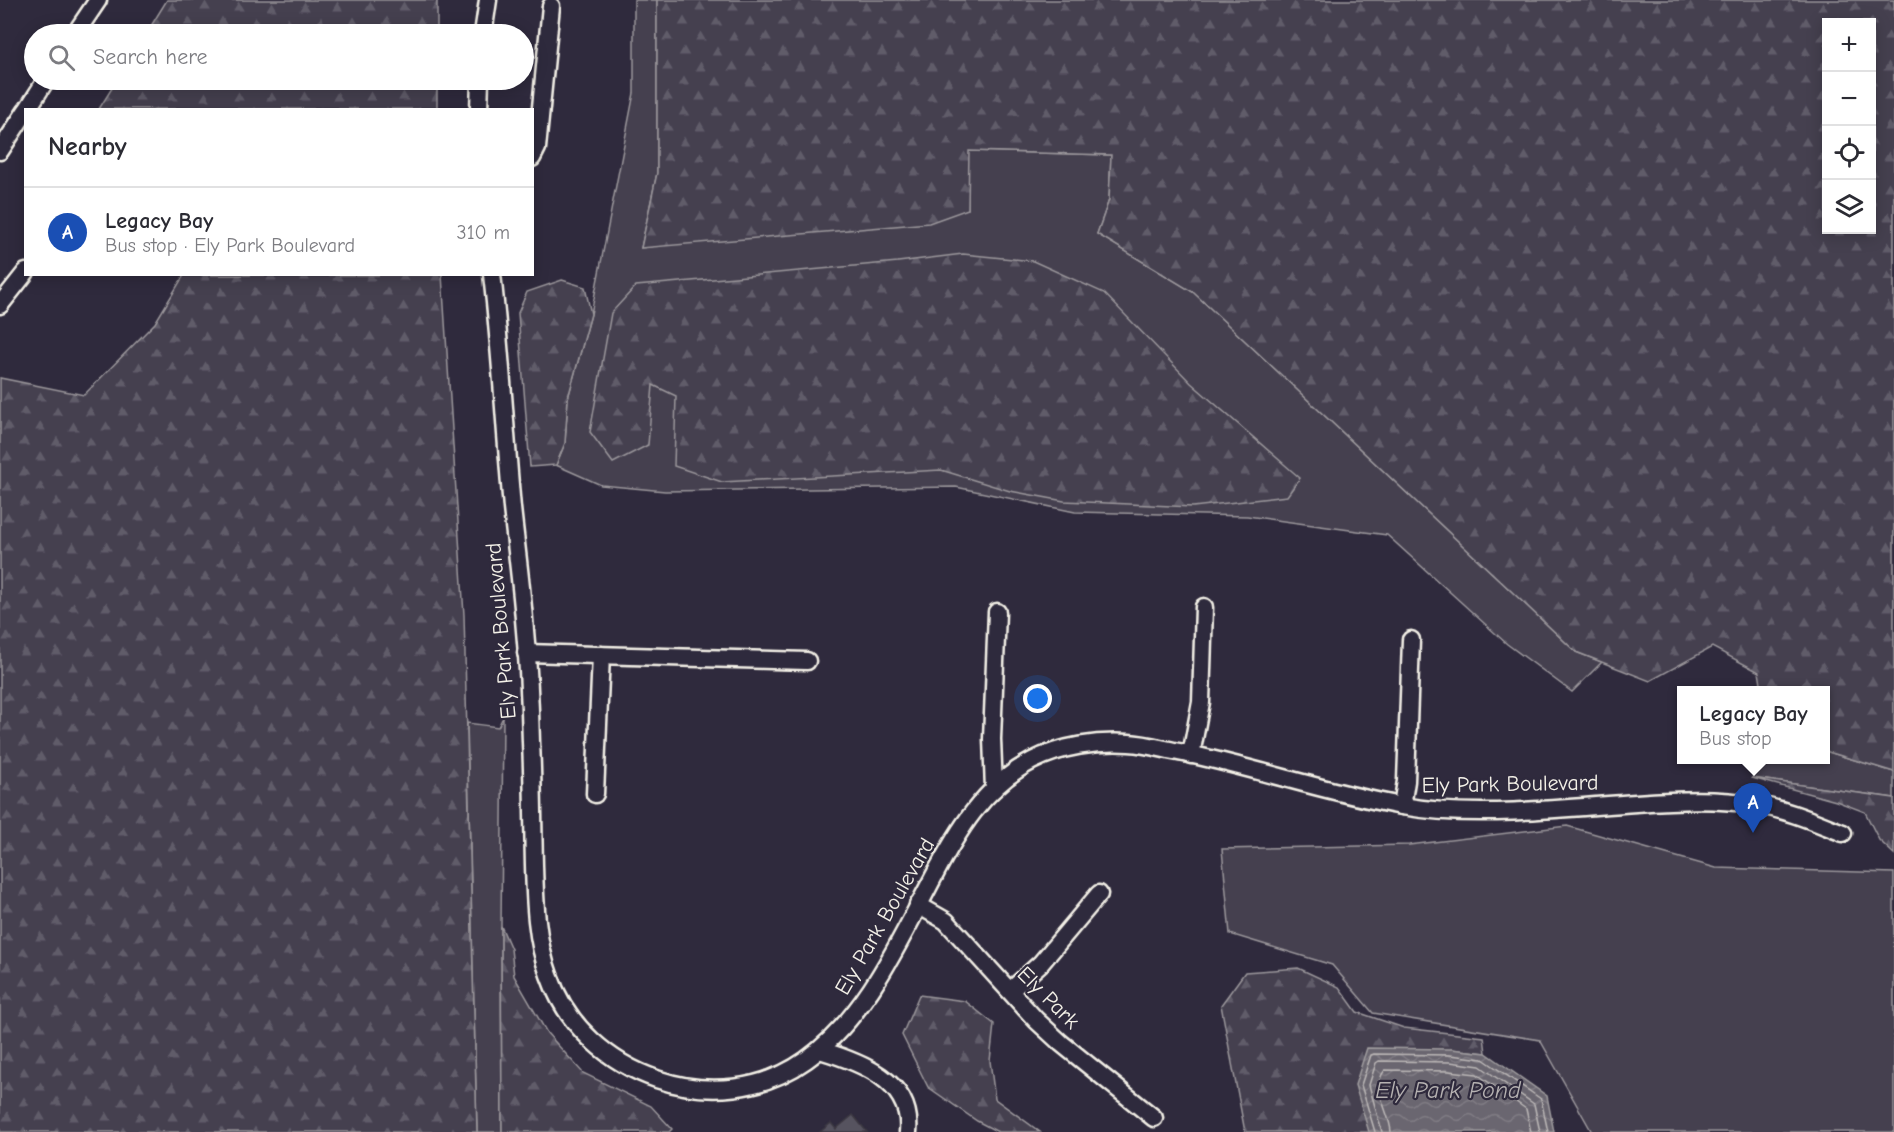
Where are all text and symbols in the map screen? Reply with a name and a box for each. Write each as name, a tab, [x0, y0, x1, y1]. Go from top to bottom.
map controls	[1822, 18, 1876, 234]
button: +	[1822, 18, 1876, 72]
search box	[24, 24, 534, 90]
icon: search	[45, 41, 78, 74]
text: Search here	[93, 44, 208, 70]
button: −	[1822, 72, 1876, 126]
button: locate	[1822, 126, 1876, 180]
text: Nearby	[48, 132, 127, 162]
button: layers	[1822, 180, 1876, 234]
text: Legacy Bay	[105, 208, 213, 234]
text: A	[62, 221, 73, 244]
text: 310 m	[457, 221, 510, 244]
text: Bus stop · Ely Park Boulevard	[105, 234, 355, 257]
street label: Ely Park Boulevard	[480, 542, 522, 720]
your location	[1023, 684, 1052, 713]
popup	[1677, 686, 1830, 764]
text: Legacy Bay	[1699, 701, 1808, 727]
text: Bus stop	[1699, 727, 1772, 750]
street label: Ely Park Boulevard	[1421, 769, 1599, 799]
pin: A	[1734, 784, 1772, 833]
street label: Ely Park Boulevard	[829, 833, 940, 1000]
street label: Ely Park	[1012, 961, 1085, 1035]
water label: Ely Park Pond	[1375, 1076, 1522, 1104]

